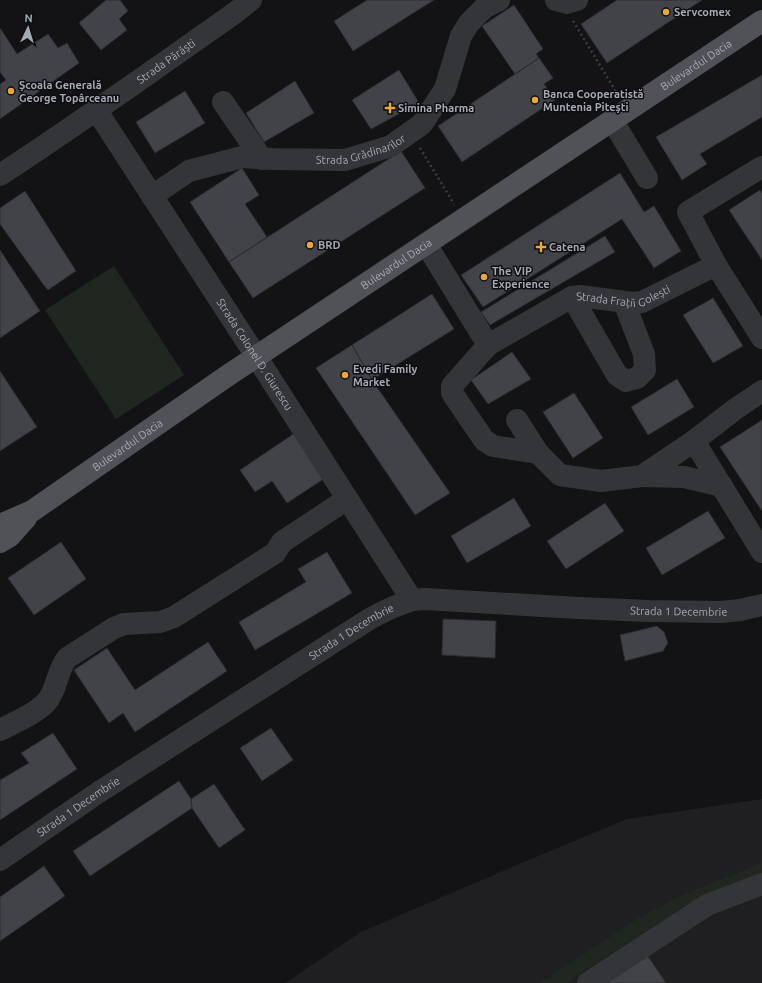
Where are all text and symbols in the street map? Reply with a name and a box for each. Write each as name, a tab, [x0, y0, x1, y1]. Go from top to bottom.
place label: Servcomex	[674, 6, 731, 18]
marker: Servcomex	[661, 7, 671, 17]
north arrow	[8, 8, 48, 48]
text: N	[24, 12, 33, 24]
street label: Strada Părăști	[135, 37, 197, 86]
street label: Bulevardul Dacia	[658, 37, 734, 93]
place label: Școala Generală George Topârceanu	[19, 79, 119, 104]
marker: Școala Generală George Topârceanu	[6, 86, 16, 96]
place label: Banca Cooperatistă Muntenia Pitești	[543, 88, 644, 113]
marker: Banca Cooperatistă Muntenia Pitești	[530, 95, 540, 105]
place label: Simina Pharma	[398, 102, 474, 114]
marker: Simina Pharma	[385, 103, 395, 113]
street label: Strada Grădinarilor	[316, 131, 408, 167]
street label: Bulevardul Dacia	[358, 236, 434, 292]
place label: BRD	[318, 239, 341, 251]
marker: BRD	[305, 240, 315, 250]
place label: Catena	[549, 241, 585, 253]
marker: Catena	[536, 242, 546, 252]
place label: The VIP Experience	[492, 265, 550, 290]
marker: The VIP Experience	[479, 272, 489, 282]
street label: Strada Frații Golești	[576, 283, 672, 309]
street label: Strada Colonel D. Giurescu	[214, 296, 295, 412]
place label: Evedi Family Market	[353, 363, 417, 388]
marker: Evedi Family Market	[340, 370, 350, 380]
street label: Bulevardul Dacia	[90, 417, 165, 473]
street label: Strada 1 Decembrie	[307, 602, 396, 662]
street label: Strada 1 Decembrie	[630, 604, 728, 618]
street label: Strada 1 Decembrie	[35, 774, 122, 839]

